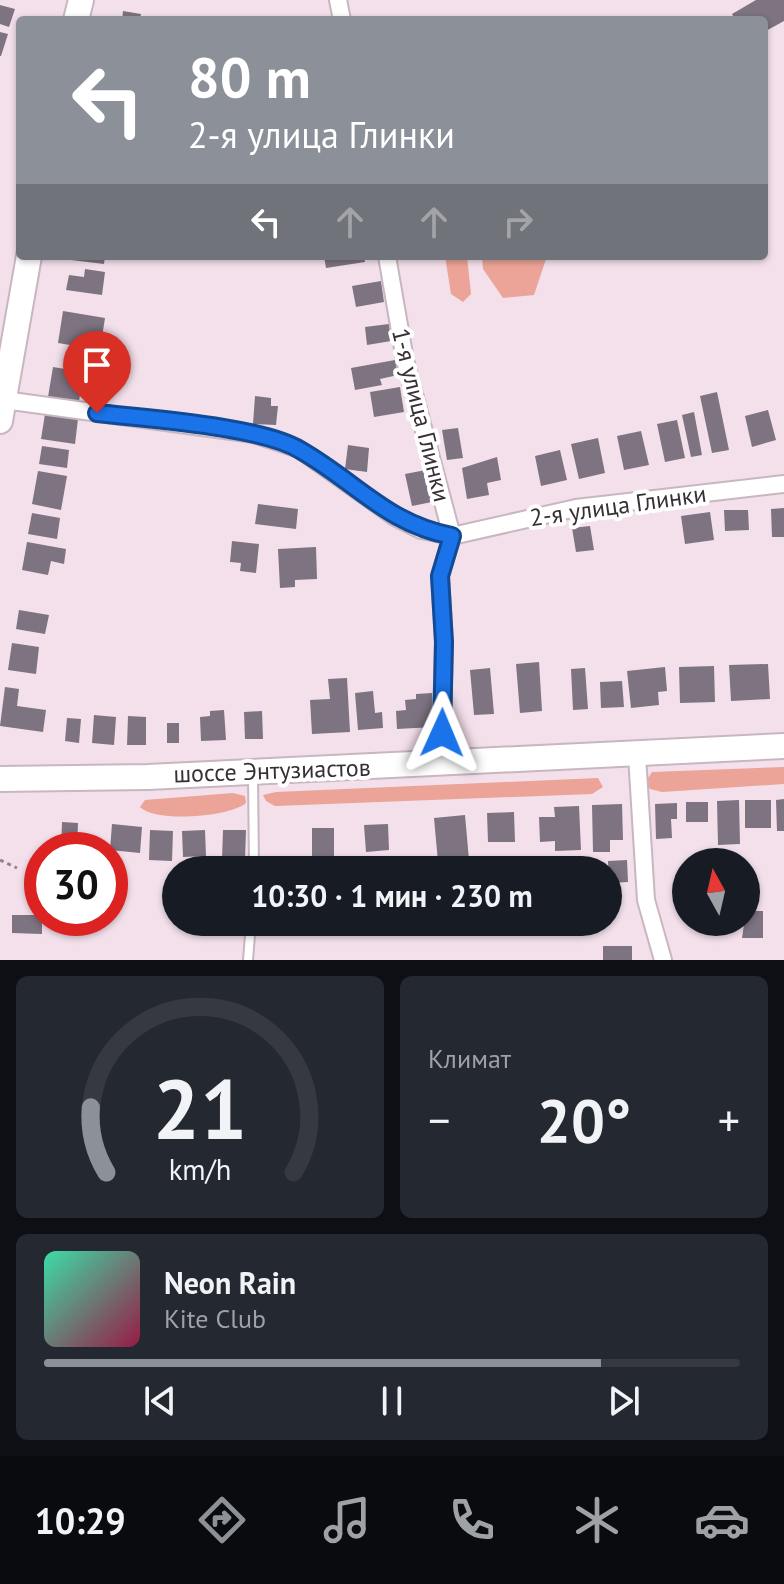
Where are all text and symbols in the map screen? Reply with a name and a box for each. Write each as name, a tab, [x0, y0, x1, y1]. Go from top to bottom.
text: 80 m	[188, 41, 311, 113]
icon: left	[56, 48, 160, 152]
text: 2-я улица Глинки	[188, 111, 455, 158]
icon: left	[244, 200, 288, 244]
icon: ahead	[328, 200, 372, 244]
icon: ahead	[412, 200, 456, 244]
icon: right	[496, 200, 540, 244]
street label: 1-я улица Глинки	[385, 325, 458, 505]
pin	[63, 331, 131, 413]
icon: arrive	[75, 343, 119, 387]
street label: 2-я улица Глинки	[528, 478, 708, 533]
position arrow	[400, 691, 484, 775]
street label: шоссе Энтузиастов	[173, 752, 371, 789]
speed limit sign: 30	[24, 832, 128, 936]
north arrow	[672, 848, 760, 936]
map controls	[672, 848, 760, 936]
text: 10:30 · 1 мин · 230 m	[251, 876, 533, 915]
text: Климат	[428, 1042, 511, 1075]
text: 21	[153, 1054, 247, 1162]
text: 20°	[537, 1081, 631, 1159]
text: −	[428, 1091, 450, 1148]
text: +	[718, 1091, 740, 1148]
text: km/h	[169, 1151, 231, 1188]
text: Neon Rain	[164, 1263, 296, 1302]
text: Kite Club	[164, 1302, 266, 1335]
icon: previous	[138, 1379, 182, 1423]
icon: pause	[370, 1379, 414, 1423]
icon: next	[602, 1379, 646, 1423]
icon: directions	[194, 1492, 250, 1548]
icon: music	[319, 1492, 375, 1548]
icon: phone	[444, 1492, 500, 1548]
icon: climate	[569, 1492, 625, 1548]
icon: car	[694, 1492, 750, 1548]
text: 10:29	[34, 1497, 126, 1544]

